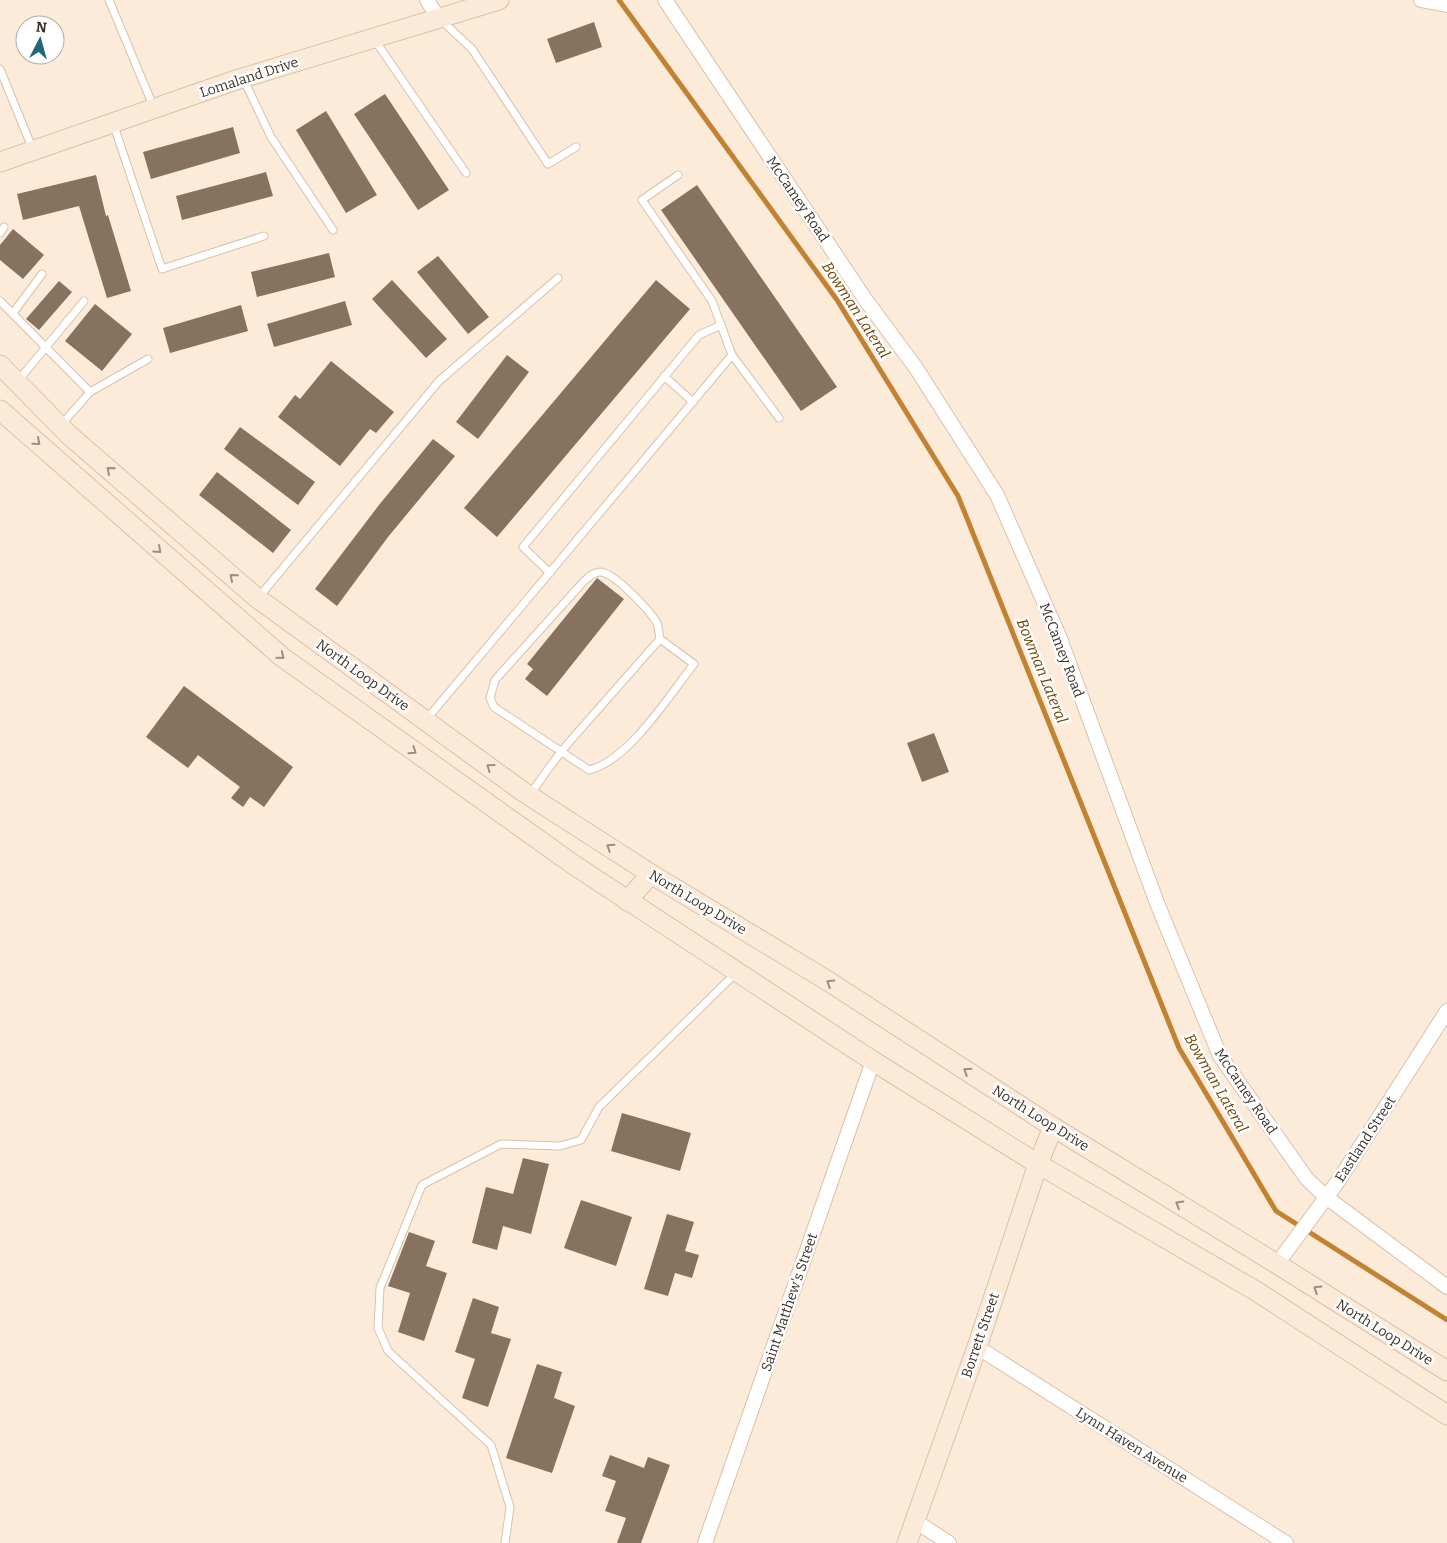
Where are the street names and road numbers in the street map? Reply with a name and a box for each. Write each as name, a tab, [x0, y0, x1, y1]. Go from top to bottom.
street label: Lomaland Drive	[198, 54, 301, 101]
street label: McCamey Road	[763, 153, 832, 245]
street label: McCamey Road	[1036, 601, 1087, 700]
street label: North Loop Drive	[313, 636, 413, 715]
street label: North Loop Drive	[646, 867, 750, 938]
street label: McCamey Road	[1211, 1045, 1280, 1137]
street label: North Loop Drive	[989, 1082, 1092, 1155]
street label: Eastland Street	[1331, 1093, 1399, 1185]
street label: Saint Matthew's Street	[758, 1231, 821, 1374]
street label: Borrett Street	[958, 1290, 1003, 1380]
street label: North Loop Drive	[1333, 1296, 1436, 1369]
street label: Lynn Haven Avenue	[1073, 1404, 1191, 1487]

